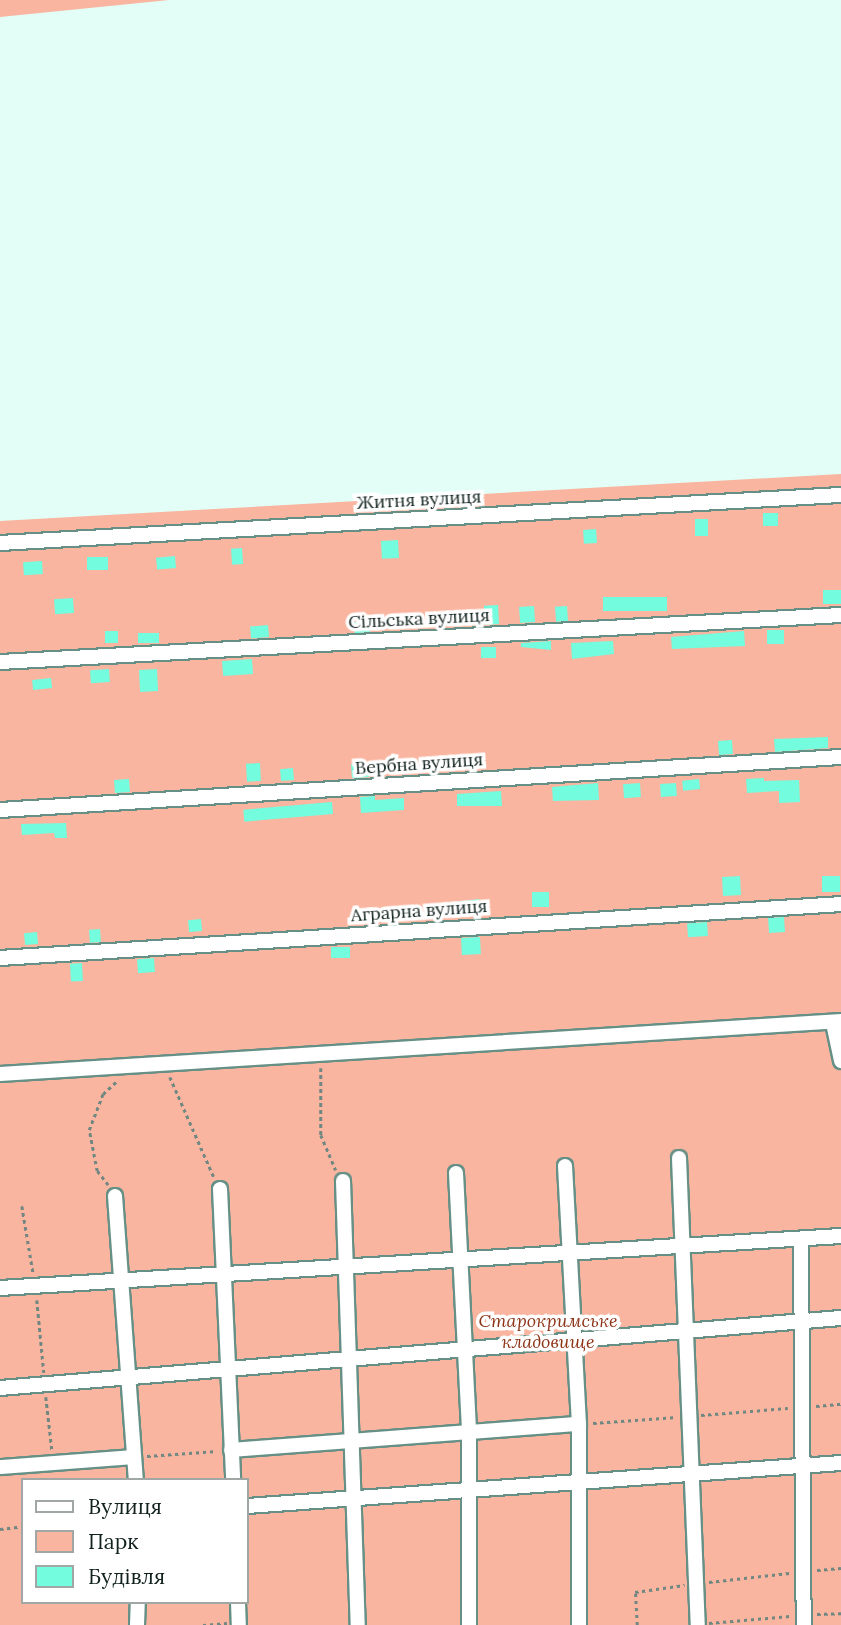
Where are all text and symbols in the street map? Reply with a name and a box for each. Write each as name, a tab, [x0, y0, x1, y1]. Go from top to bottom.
street label: Житня вулиця	[356, 486, 482, 514]
street label: Сільська вулиця	[348, 605, 490, 633]
street label: Вербна вулиця	[354, 749, 484, 779]
street label: Аграрна вулиця	[350, 895, 488, 927]
park label: Старокримське кладовище	[478, 1311, 618, 1354]
legend	[21, 1478, 248, 1604]
text: Вулиця	[88, 1493, 162, 1520]
text: Парк	[88, 1528, 138, 1555]
text: Будівля	[88, 1563, 165, 1590]

